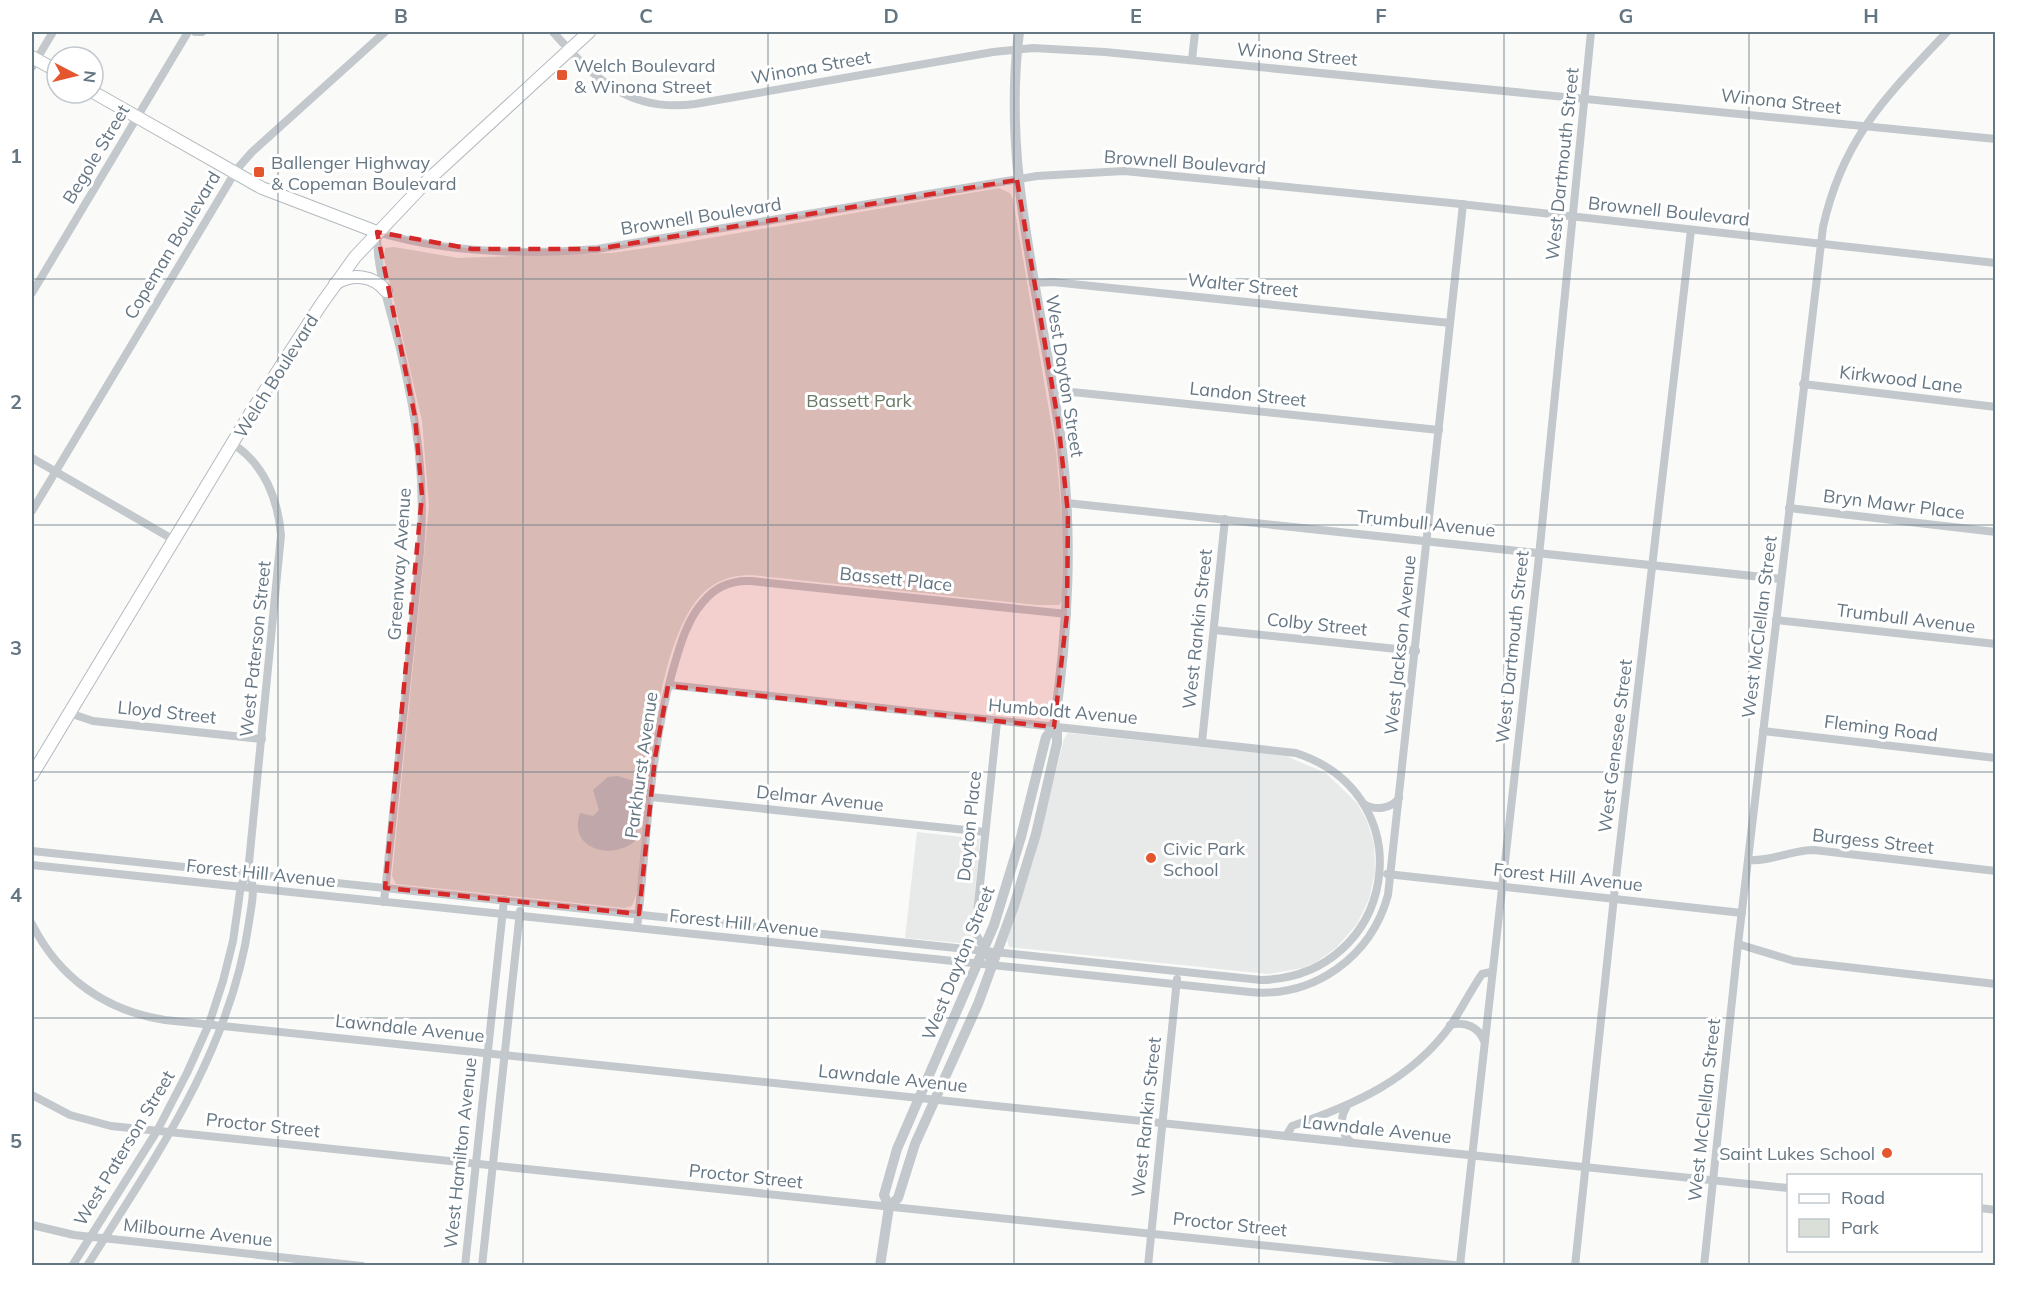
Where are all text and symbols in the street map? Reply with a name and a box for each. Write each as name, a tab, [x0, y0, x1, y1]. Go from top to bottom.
text: A	[149, 3, 164, 28]
text: B	[394, 3, 408, 28]
text: C	[639, 3, 653, 28]
text: D	[883, 3, 899, 28]
text: E	[1130, 3, 1142, 28]
text: F	[1375, 3, 1387, 28]
text: G	[1619, 3, 1633, 28]
text: H	[1863, 3, 1879, 28]
street label: Winona Street	[1236, 37, 1358, 71]
north arrow	[45, 45, 105, 105]
street label: Winona Street	[749, 45, 873, 89]
place label: Welch Boulevard & Winona Street	[574, 54, 715, 98]
street label: West Dartmouth Street	[1540, 66, 1584, 262]
marker: Welch Boulevard & Winona Street	[555, 68, 569, 82]
text: N	[79, 70, 101, 84]
street label: Winona Street	[1720, 83, 1842, 119]
street label: Begole Street	[57, 100, 135, 208]
text: 1	[10, 143, 22, 168]
street label: Brownell Boulevard	[1103, 145, 1267, 179]
place label: Ballenger Highway & Copeman Boulevard	[271, 151, 456, 195]
marker: Ballenger Highway & Copeman Boulevard	[252, 165, 266, 179]
street label: Copeman Boulevard	[119, 167, 225, 323]
street label: Brownell Boulevard	[1587, 191, 1751, 231]
street label: Brownell Boulevard	[619, 192, 783, 240]
street label: Walter Street	[1187, 268, 1299, 302]
street label: West Dayton Street	[1041, 293, 1089, 459]
street label: Welch Boulevard	[229, 310, 323, 442]
street label: Kirkwood Lane	[1838, 360, 1964, 398]
street label: Landon Street	[1188, 376, 1308, 412]
text: 2	[10, 389, 22, 414]
park label: Bassett Park	[806, 389, 913, 412]
street label: Bryn Mawr Place	[1822, 484, 1966, 524]
street label: Greenway Avenue	[382, 487, 416, 641]
street label: Trumbull Avenue	[1355, 504, 1497, 542]
street label: West McClellan Street	[1736, 534, 1782, 720]
street label: West Rankin Street	[1177, 548, 1217, 710]
street label: West Dartmouth Street	[1490, 549, 1534, 745]
street label: West Jackson Avenue	[1379, 554, 1421, 736]
street label: West Paterson Street	[234, 560, 276, 738]
street label: Bassett Place	[839, 562, 953, 596]
street label: Trumbull Avenue	[1835, 598, 1977, 638]
street label: Colby Street	[1266, 607, 1368, 641]
text: 3	[10, 635, 22, 660]
street label: West Genesee Street	[1593, 658, 1637, 834]
street label: Parkhurst Avenue	[619, 690, 663, 840]
street label: Humboldt Avenue	[987, 693, 1139, 729]
street label: Lloyd Street	[117, 695, 217, 729]
street label: Fleming Road	[1823, 710, 1939, 746]
street label: Dayton Place	[952, 770, 986, 882]
street label: Delmar Avenue	[755, 780, 885, 816]
street label: Burgess Street	[1811, 823, 1935, 859]
place label: Civic Park School	[1163, 837, 1246, 881]
marker: Civic Park School	[1144, 851, 1158, 865]
street label: Forest Hill Avenue	[185, 854, 337, 892]
street label: Forest Hill Avenue	[1492, 858, 1644, 896]
text: 4	[10, 882, 22, 907]
street label: West Dayton Street	[917, 883, 999, 1043]
street label: Forest Hill Avenue	[668, 904, 820, 942]
street label: Lawndale Avenue	[334, 1009, 486, 1047]
street label: West McClellan Street	[1683, 1017, 1725, 1203]
street label: West Rankin Street	[1126, 1036, 1166, 1198]
street label: West Hamilton Avenue	[439, 1056, 481, 1250]
street label: Lawndale Avenue	[817, 1059, 969, 1097]
street label: West Paterson Street	[68, 1066, 180, 1230]
street label: Proctor Street	[205, 1108, 321, 1142]
street label: Lawndale Avenue	[1301, 1110, 1453, 1148]
text: 5	[10, 1128, 22, 1153]
place label: Saint Lukes School	[1719, 1142, 1875, 1165]
marker: Saint Lukes School	[1880, 1146, 1894, 1160]
street label: Proctor Street	[688, 1159, 804, 1193]
legend	[1787, 1174, 1982, 1252]
text: Road	[1841, 1186, 1885, 1209]
street label: Proctor Street	[1172, 1207, 1288, 1241]
street label: Milbourne Avenue	[122, 1213, 274, 1251]
text: Park	[1841, 1216, 1880, 1239]

